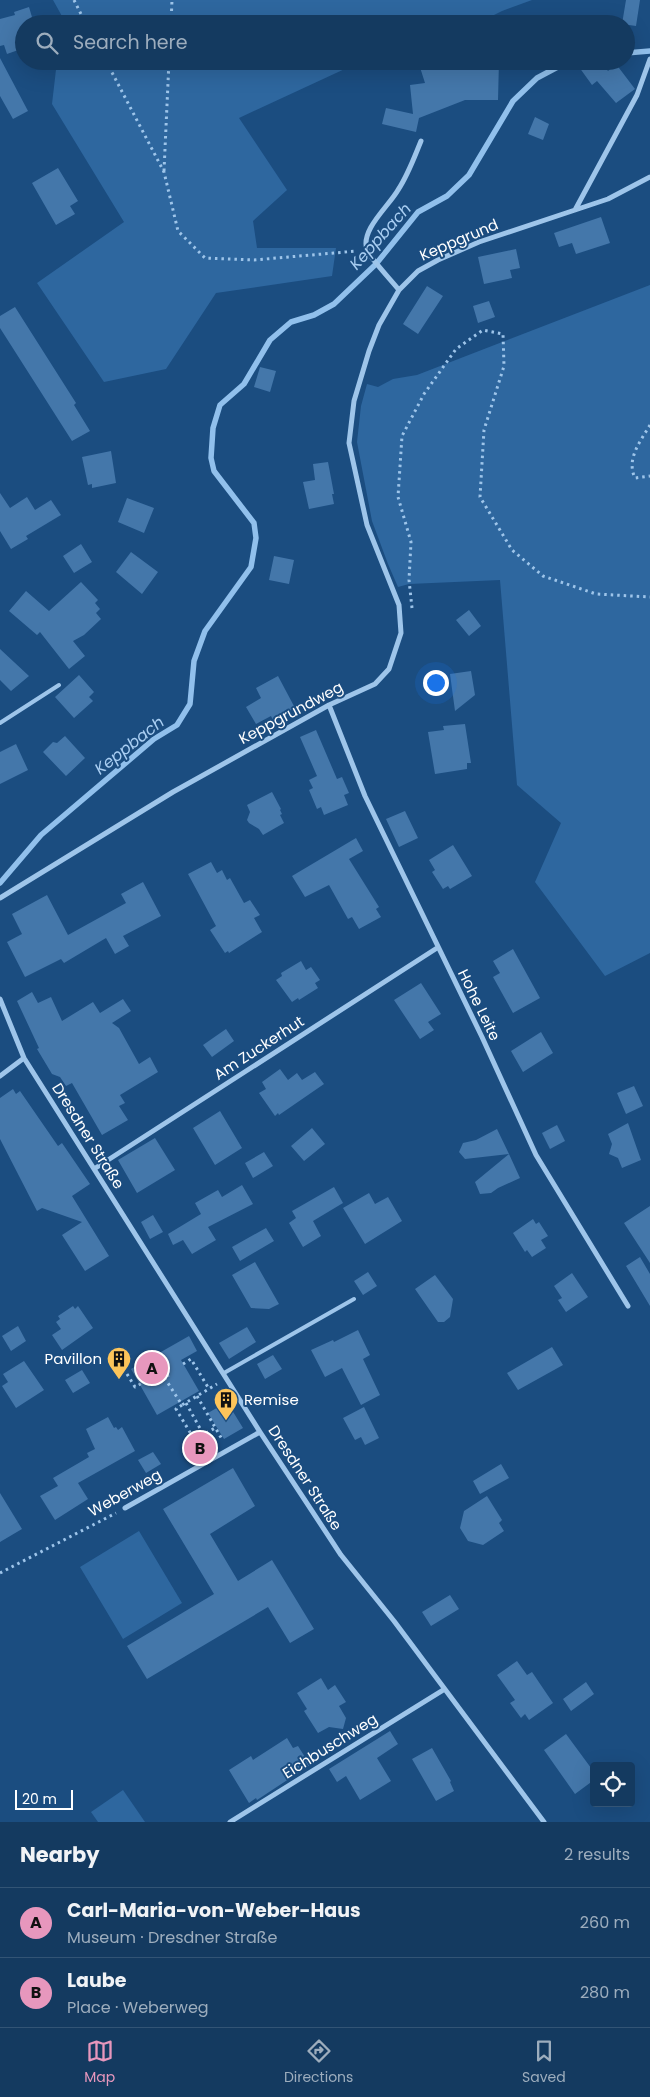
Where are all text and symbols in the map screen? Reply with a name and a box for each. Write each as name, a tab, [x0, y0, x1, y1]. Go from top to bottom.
search box	[15, 15, 635, 70]
icon: search	[33, 29, 61, 57]
text: Search here	[73, 29, 187, 56]
water label: Keppbach	[344, 198, 417, 275]
street label: Keppgrund	[416, 214, 501, 266]
your location	[423, 670, 449, 696]
street label: Keppgrundweg	[235, 676, 347, 749]
water label: Keppbach	[90, 711, 169, 780]
street label: Hohe Leite	[453, 966, 506, 1044]
street label: Am Zuckerhut	[210, 1011, 308, 1085]
street label: Dresdner Straße	[47, 1079, 130, 1193]
building icon: Pavillon	[106, 1346, 132, 1380]
place label: Pavillon	[44, 1348, 102, 1369]
pin: A	[136, 1349, 168, 1387]
building icon: Remise	[213, 1387, 239, 1421]
place label: Remise	[244, 1389, 299, 1410]
street label: Dresdner Straße	[264, 1421, 347, 1534]
pin: B	[184, 1429, 216, 1467]
street label: Weberweg	[84, 1464, 165, 1521]
street label: Eichbuschweg	[278, 1708, 381, 1783]
map controls	[590, 1762, 635, 1807]
button: locate	[590, 1762, 635, 1807]
scale bar	[15, 1787, 72, 1810]
text: 20 m	[22, 1789, 57, 1809]
text: Nearby	[20, 1840, 100, 1869]
text: 2 results	[564, 1843, 630, 1866]
text: Carl-Maria-von-Weber-Haus	[67, 1897, 361, 1924]
text: A	[30, 1911, 42, 1934]
text: 260 m	[580, 1911, 630, 1934]
text: Museum · Dresdner Straße	[67, 1926, 278, 1949]
text: Laube	[67, 1967, 126, 1994]
text: B	[31, 1981, 41, 2004]
text: 280 m	[580, 1981, 630, 2004]
text: Place · Weberweg	[67, 1996, 209, 2019]
tab: Map	[84, 2037, 115, 2088]
tab: Directions	[284, 2037, 353, 2088]
tab: Saved	[522, 2037, 566, 2088]

